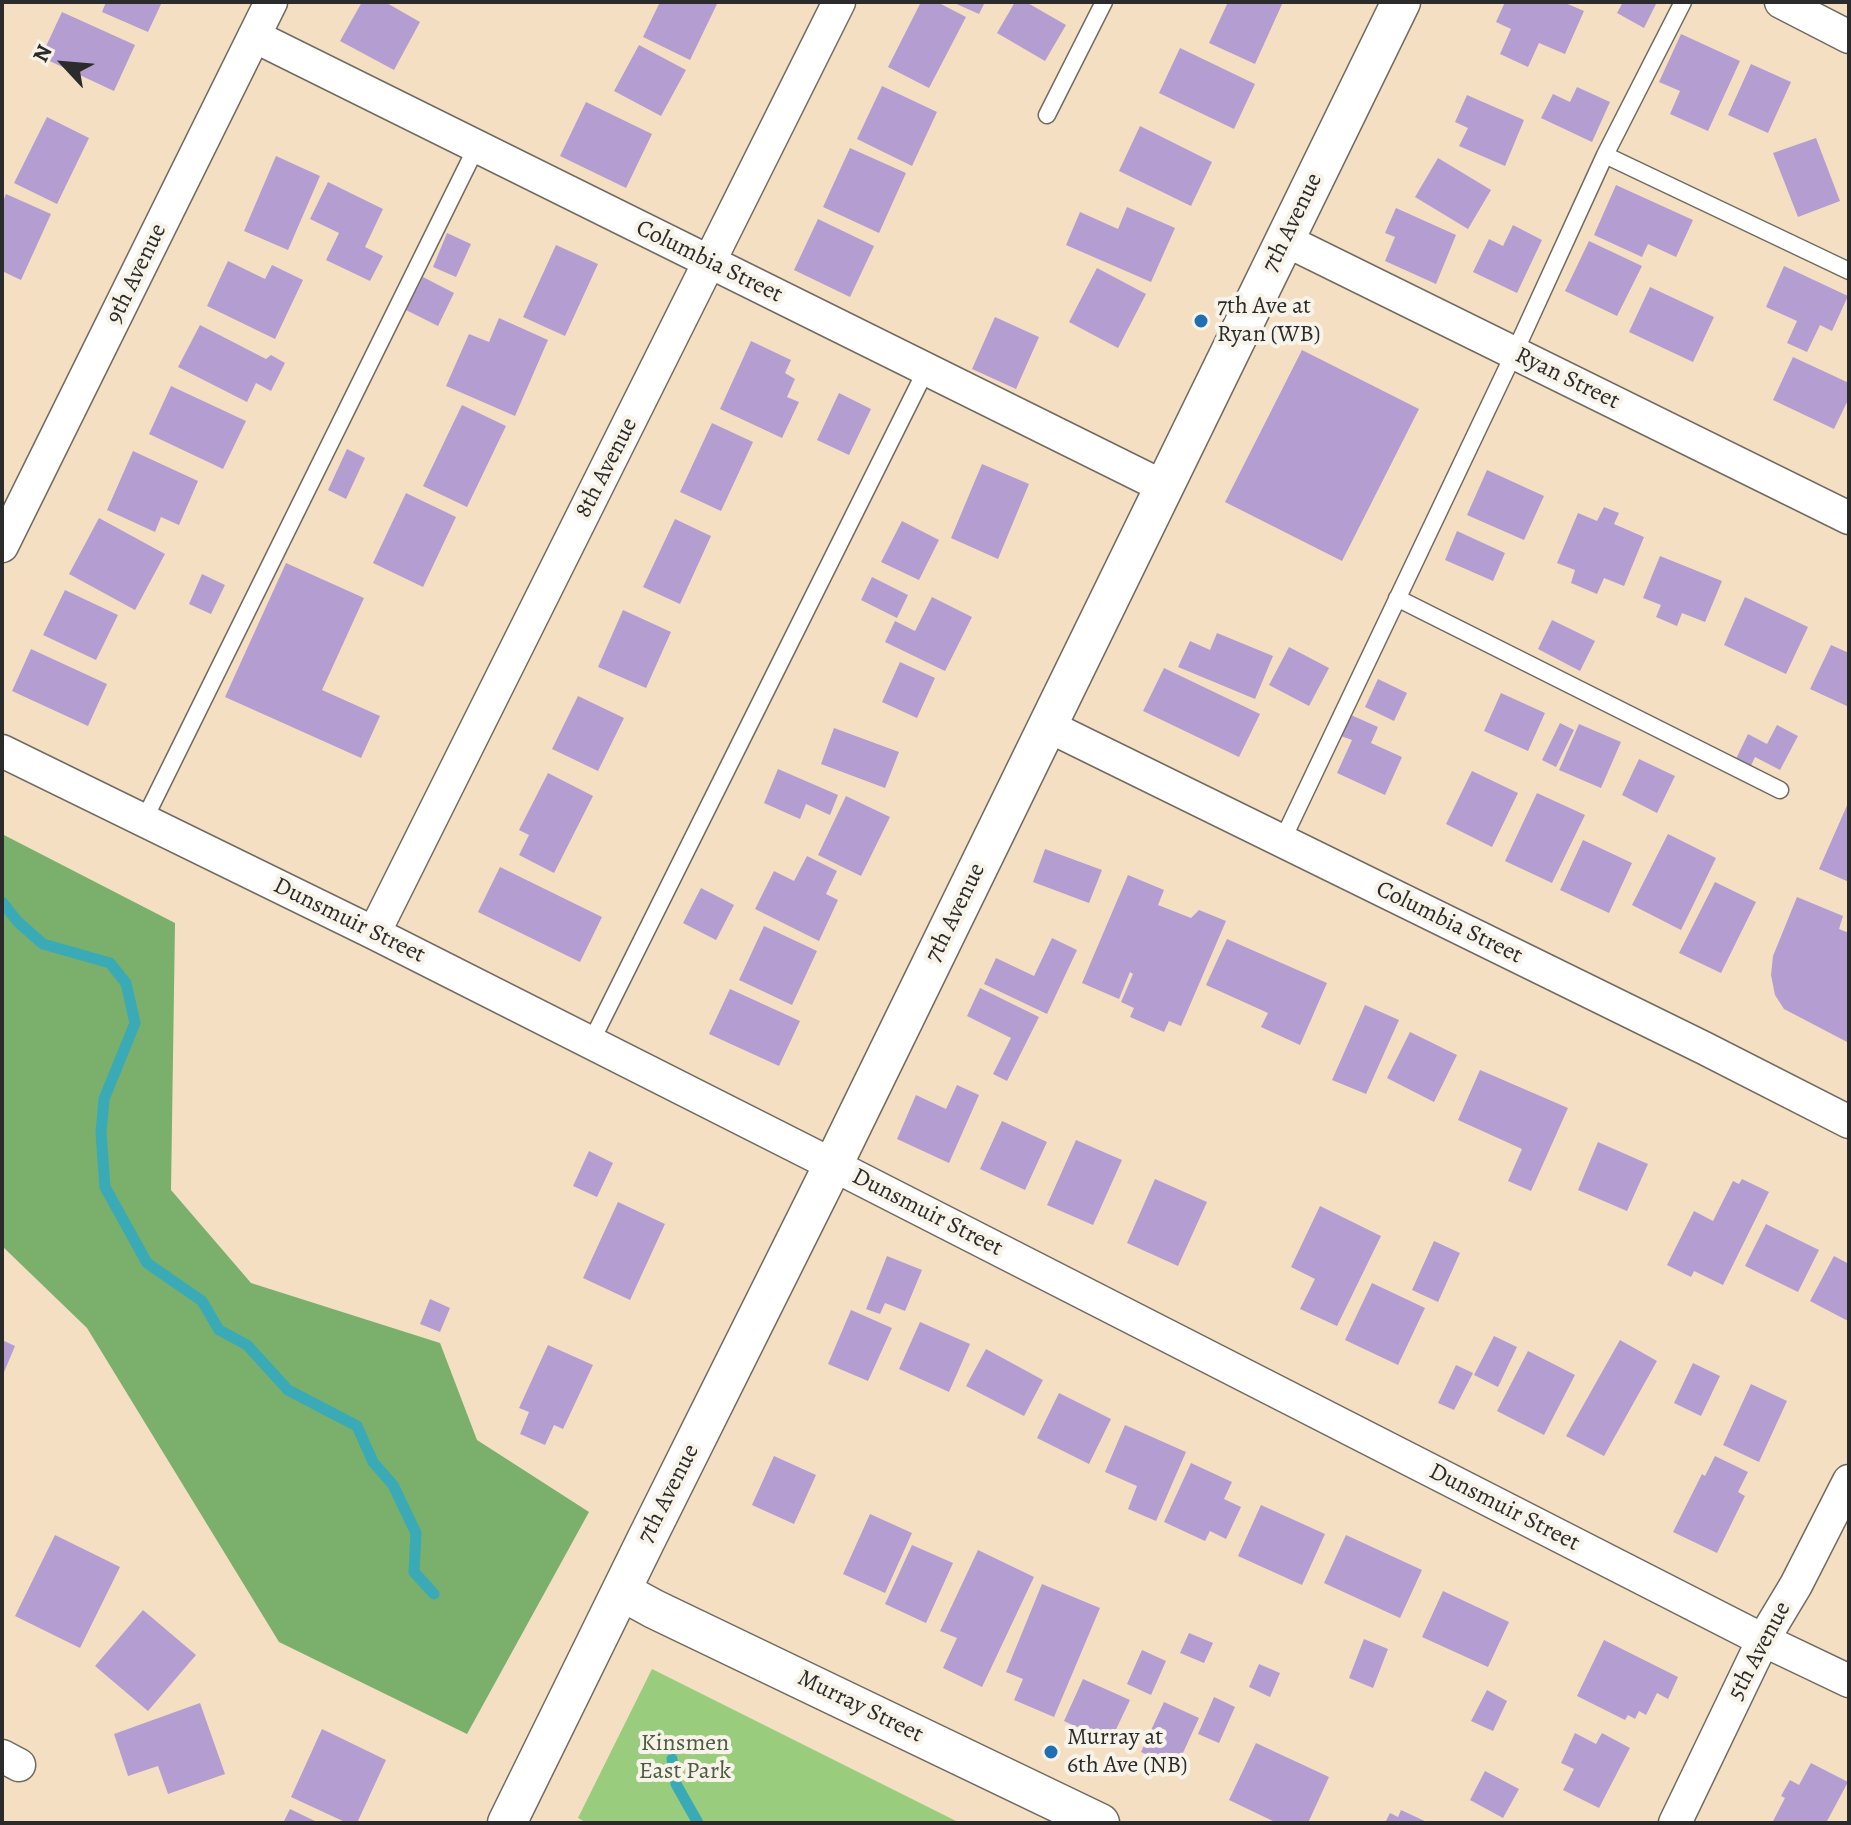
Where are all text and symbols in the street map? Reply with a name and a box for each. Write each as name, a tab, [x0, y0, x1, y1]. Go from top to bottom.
north arrow	[24, 24, 104, 104]
text: N	[25, 40, 59, 67]
street label: 7th Avenue	[1257, 169, 1329, 277]
street label: Columbia Street	[631, 214, 787, 310]
street label: 9th Avenue	[100, 219, 174, 329]
place label: 7th Ave at Ryan (WB)	[1217, 293, 1320, 349]
marker: 7th Ave at Ryan (WB)	[1192, 312, 1210, 330]
street label: Ryan Street	[1510, 341, 1624, 417]
street label: 8th Avenue	[570, 413, 644, 523]
street label: 7th Avenue	[920, 859, 992, 967]
street label: Dunsmuir Street	[268, 872, 430, 970]
street label: Columbia Street	[1371, 875, 1527, 971]
street label: Dunsmuir Street	[847, 1163, 1007, 1263]
street label: 7th Avenue	[632, 1440, 706, 1548]
street label: Dunsmuir Street	[1424, 1458, 1584, 1558]
street label: 5th Avenue	[1722, 1597, 1798, 1705]
street label: Murray Street	[792, 1664, 928, 1750]
place label: Murray at 6th Ave (NB)	[1067, 1724, 1188, 1780]
park label: Kinsmen East Park	[639, 1730, 731, 1786]
marker: Murray at 6th Ave (NB)	[1042, 1743, 1060, 1761]

